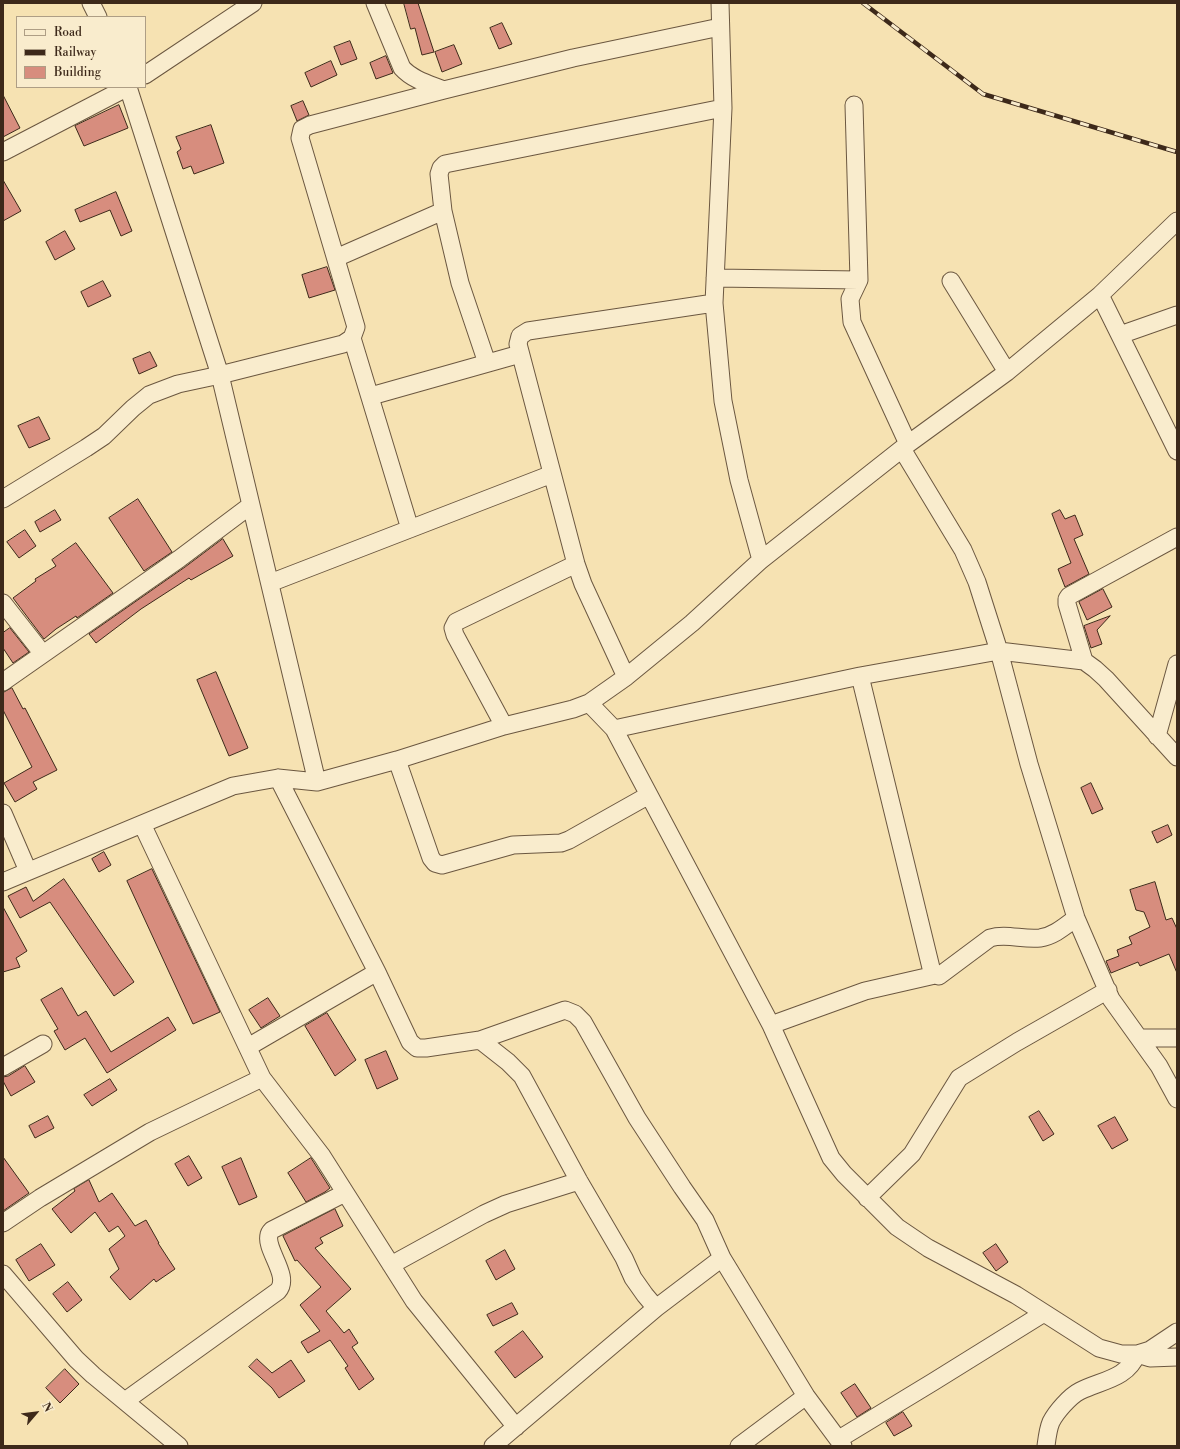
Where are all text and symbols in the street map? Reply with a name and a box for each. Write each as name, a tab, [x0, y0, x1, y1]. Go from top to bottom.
legend	[16, 16, 146, 88]
text: Road	[54, 25, 82, 40]
text: Railway	[54, 45, 96, 60]
text: Building	[54, 65, 101, 80]
north arrow	[16, 1393, 56, 1433]
text: N	[38, 1400, 55, 1414]

